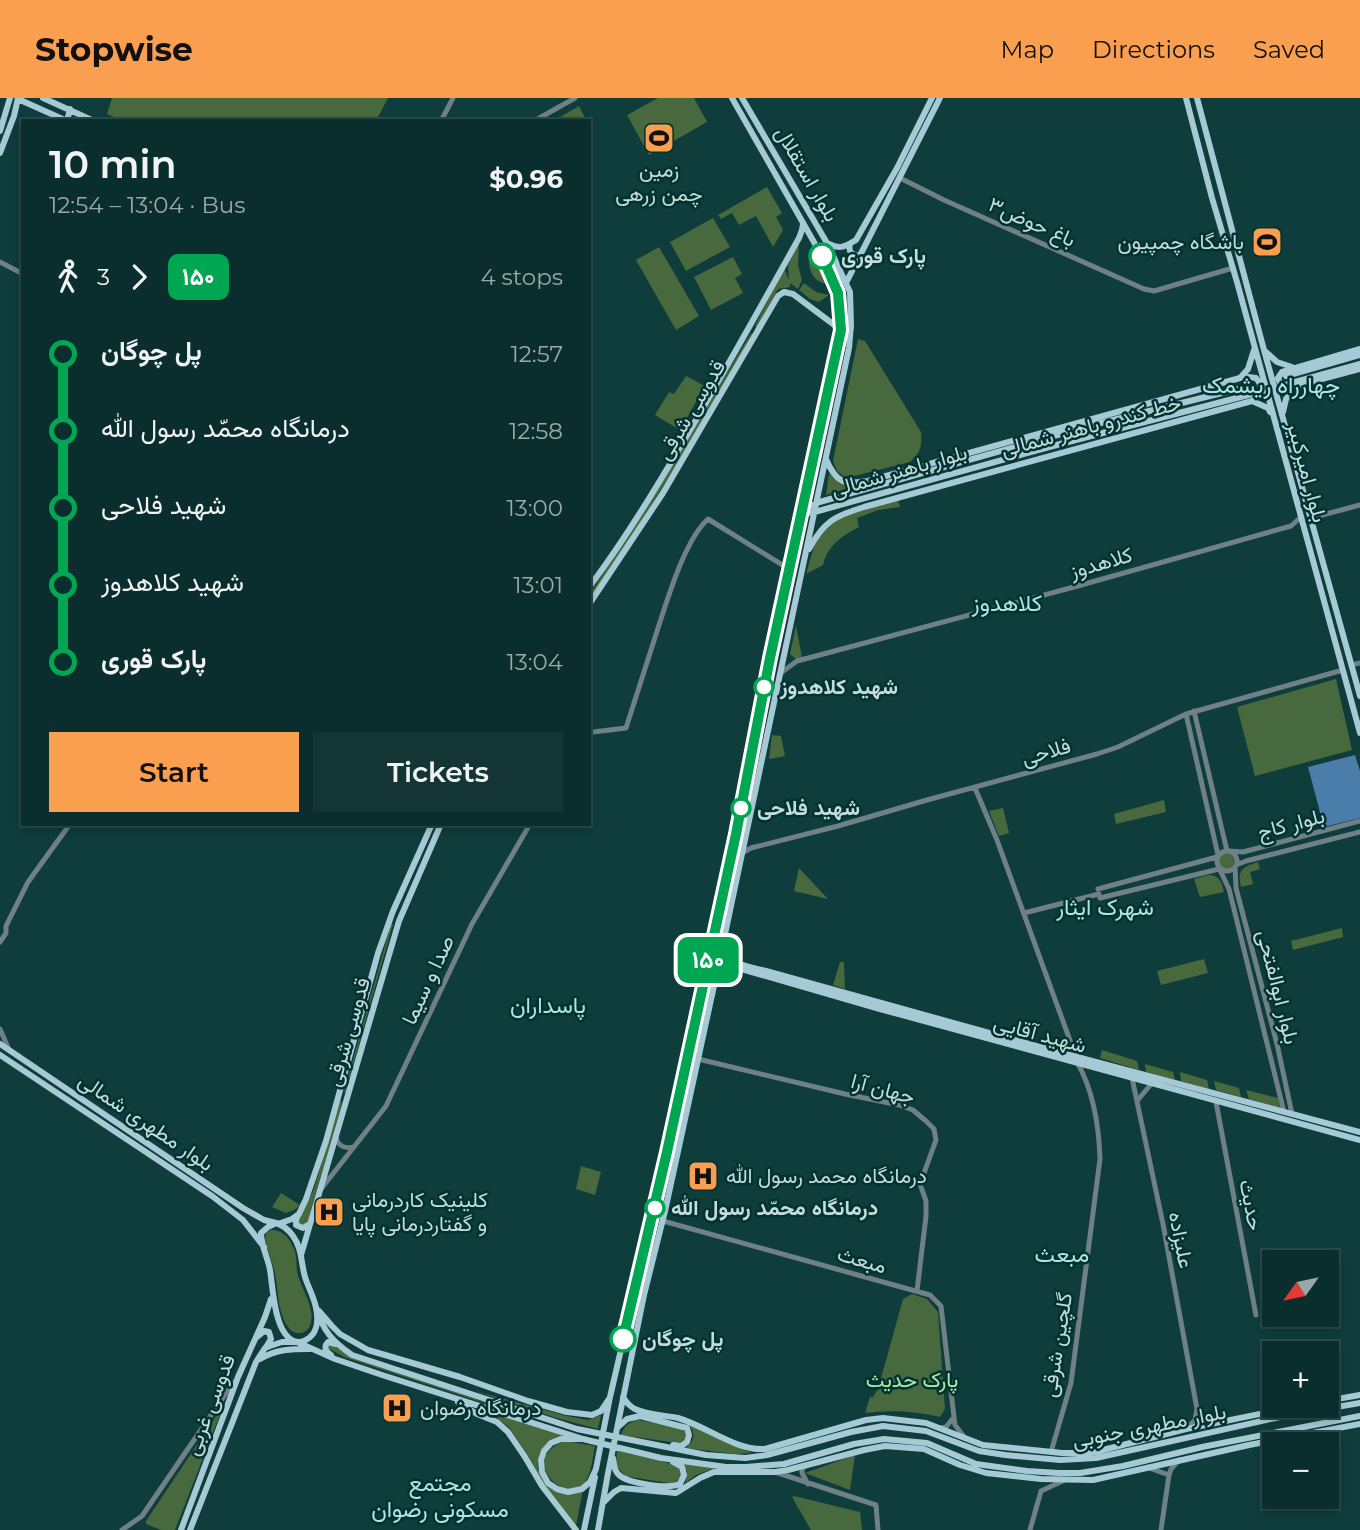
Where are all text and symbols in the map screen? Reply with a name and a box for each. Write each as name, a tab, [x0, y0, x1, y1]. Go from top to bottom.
text: Stopwise	[35, 29, 193, 69]
text: Map	[1001, 35, 1054, 64]
text: Directions	[1092, 35, 1215, 64]
text: Saved	[1253, 35, 1325, 64]
sports icon: زمین چمن زرهی	[642, 121, 676, 155]
street label: بلوار استقلال	[769, 122, 845, 226]
text: 10 min	[49, 141, 177, 188]
place label: زمین چمن زرهی	[615, 157, 703, 208]
text: $0.96	[489, 163, 563, 195]
text: 12:54 – 13:04 · Bus	[49, 191, 245, 219]
street label: باغ حوض۳	[984, 191, 1080, 254]
sports icon: باشگاه چمپیون	[1250, 225, 1284, 259]
place label: باشگاه چمپیون	[1117, 229, 1244, 256]
marker: پارک قوری	[809, 243, 835, 269]
place label: پارک قوری	[841, 243, 926, 270]
icon: walk	[49, 258, 87, 296]
icon: forward	[120, 258, 158, 296]
text: ۱۵۰	[182, 262, 215, 291]
text: 3	[97, 263, 110, 291]
text: 4 stops	[480, 263, 563, 291]
text: پل چوگان	[101, 335, 202, 367]
text: 12:57	[511, 340, 563, 368]
street label: قدوسی شرقی	[651, 355, 731, 465]
district label: چهارراه ریشمک	[1202, 371, 1340, 401]
street label: خط کندرو باهنر شمالی	[998, 389, 1184, 463]
text: درمانگاه محمّد رسول الله	[101, 412, 350, 444]
text: 12:58	[509, 417, 563, 445]
street label: بلوار امیرکبیر	[1281, 418, 1333, 525]
street label: بلوار باهنر شمالی	[828, 439, 970, 503]
text: شهید فلاحی	[101, 489, 226, 521]
text: 13:00	[506, 494, 563, 522]
street label: کلاهدوز	[1066, 542, 1135, 585]
text: شهید کلاهدوز	[101, 566, 244, 598]
text: 13:01	[513, 571, 563, 599]
district label: کلاهدوز	[971, 589, 1042, 618]
text: پارک قوری	[101, 643, 206, 675]
text: 13:04	[506, 648, 563, 676]
place label: شهید کلاهدوز	[779, 674, 898, 700]
marker: شهید کلاهدوز	[754, 677, 774, 697]
button: Start	[49, 732, 299, 812]
button: Tickets	[313, 732, 563, 812]
street label: فلاحی	[1018, 733, 1073, 770]
place label: شهید فلاحی	[757, 795, 860, 821]
marker: شهید فلاحی	[731, 798, 751, 818]
street label: بلوار کاج	[1254, 803, 1328, 846]
district label: شهرک ایثار	[1055, 893, 1154, 922]
street label: بلوار ابوالفتحی	[1251, 927, 1305, 1047]
street label: صدا و سیما	[396, 931, 460, 1029]
line badge: ۱۵۰	[668, 937, 748, 983]
text: ۱۵۰	[692, 945, 724, 974]
street label: قدوسی شرقی	[320, 974, 376, 1090]
district label: پاسداران	[510, 991, 586, 1021]
street label: شهید آقایی	[991, 1009, 1089, 1059]
street label: بلوار مطهرى شمالى	[73, 1067, 219, 1177]
street label: جهان آرا	[848, 1068, 918, 1110]
hospital icon: درمانگاه محمد رسول الله	[686, 1159, 720, 1193]
place label: درمانگاه محمد رسول الله	[726, 1163, 927, 1189]
street label: حدیث	[1234, 1177, 1269, 1232]
place label: کلینیک کاردرمانی و گفتاردرمانی پایا	[352, 1187, 488, 1238]
hospital icon: کلینیک کاردرمانی و گفتاردرمانی پایا	[312, 1195, 346, 1229]
place label: درمانگاه محمّد رسول الله	[671, 1195, 878, 1221]
marker: درمانگاه محمّد رسول الله	[645, 1198, 665, 1218]
street label: علیزاده	[1163, 1209, 1199, 1271]
district label: مبعث	[1035, 1240, 1089, 1268]
street label: مبعث	[835, 1241, 890, 1278]
north arrow	[1262, 1250, 1339, 1326]
map controls	[1262, 1250, 1339, 1509]
street label: گلچین شرقی	[1036, 1291, 1079, 1399]
marker: پل چوگان	[610, 1326, 636, 1352]
place label: پل چوگان	[642, 1326, 723, 1353]
button: +	[1262, 1341, 1339, 1418]
street label: قدوسی غربی	[179, 1351, 241, 1459]
park label: پارک حدیث	[866, 1367, 958, 1394]
hospital icon: درمانگاه رضوان	[380, 1391, 414, 1425]
place label: درمانگاه رضوان	[420, 1395, 541, 1421]
street label: بلوار مطهری جنوبی	[1070, 1398, 1228, 1454]
button: −	[1262, 1432, 1339, 1509]
district label: مجتمع مسکونی رضوان	[371, 1469, 509, 1524]

